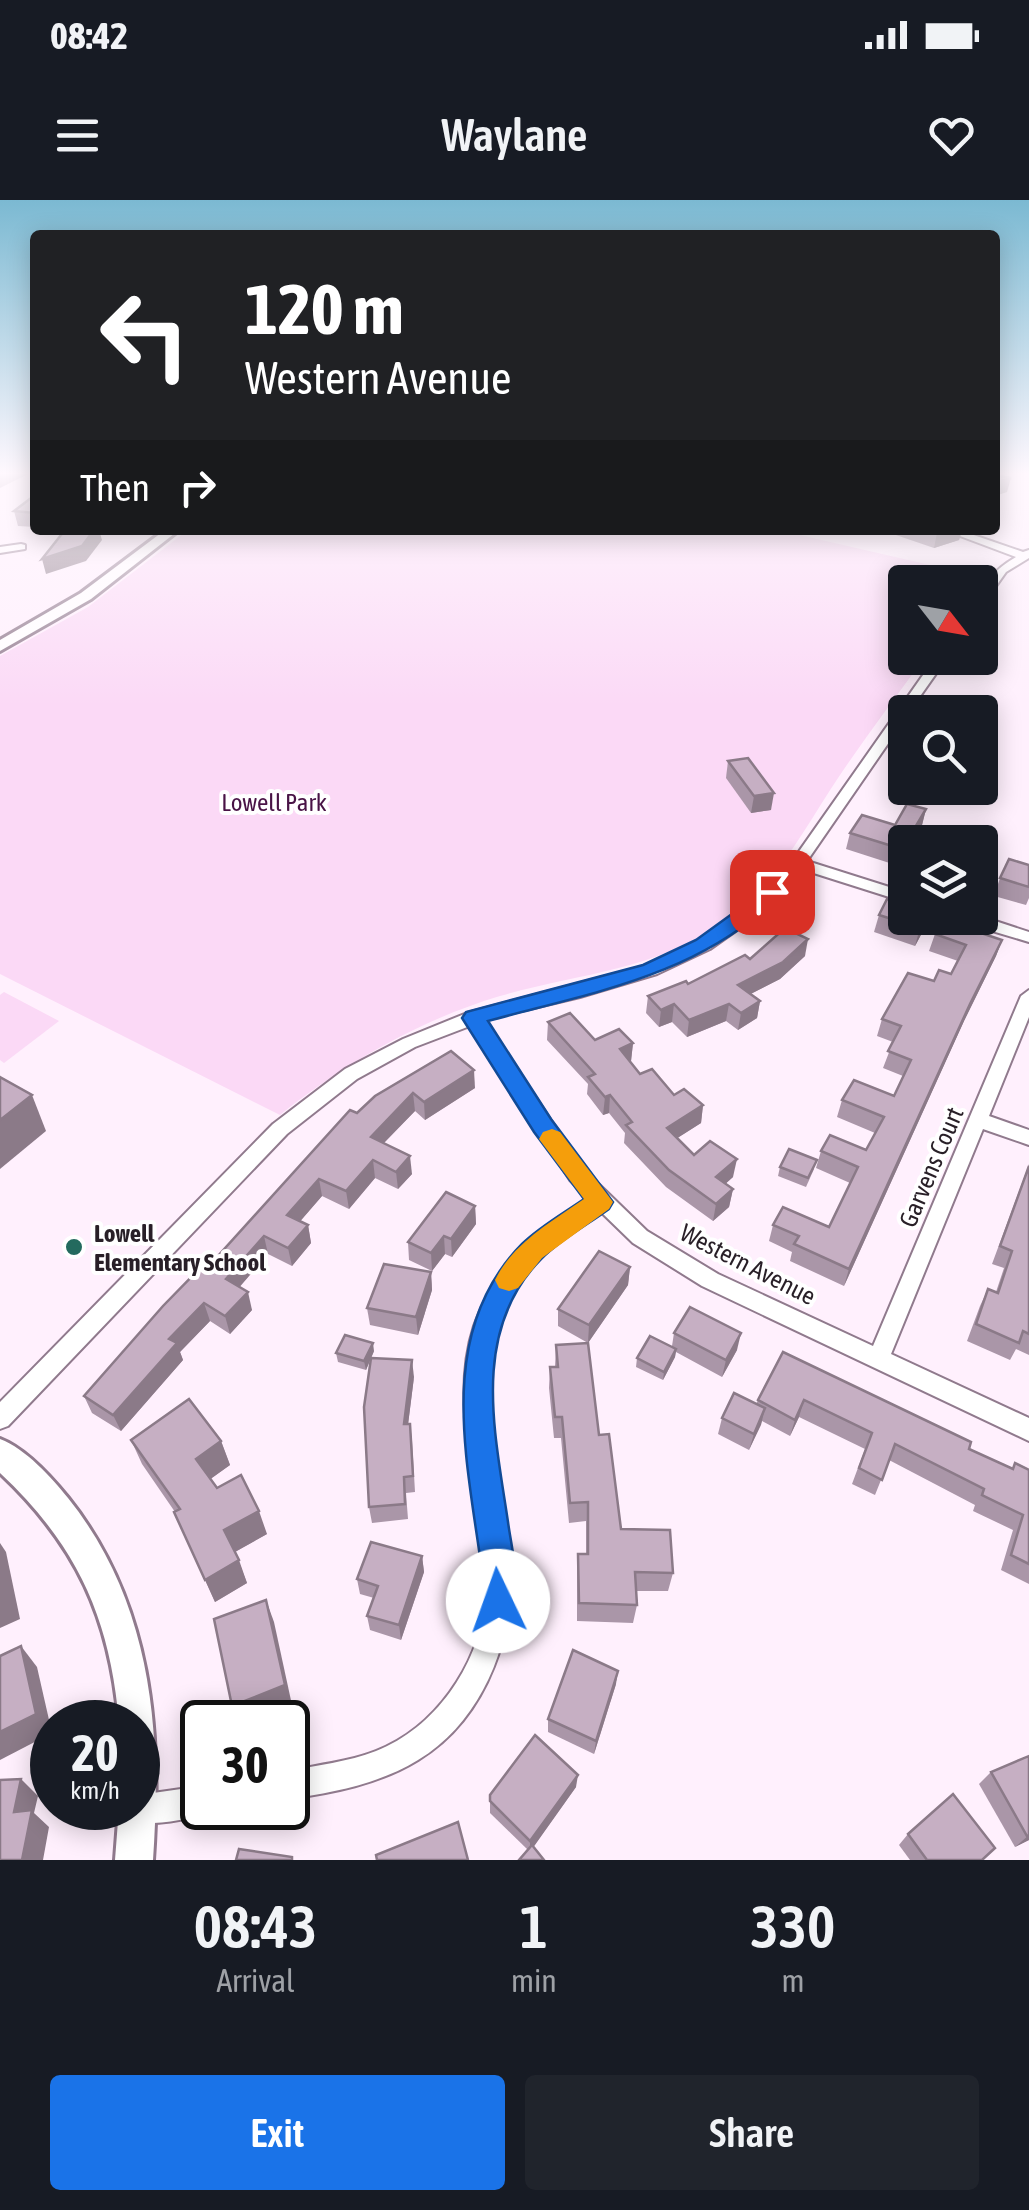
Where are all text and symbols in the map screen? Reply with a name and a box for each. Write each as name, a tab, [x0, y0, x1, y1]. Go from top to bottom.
text: 08:42	[50, 14, 128, 57]
icon: menu	[50, 108, 105, 163]
icon: heart	[924, 108, 979, 163]
text: Waylane	[442, 109, 587, 161]
text: 120 m	[245, 269, 404, 349]
icon: left	[80, 270, 210, 400]
text: Western Avenue	[245, 352, 511, 404]
icon: right	[170, 460, 225, 515]
text: Then	[80, 466, 150, 509]
north arrow	[888, 565, 998, 675]
map controls	[888, 565, 998, 935]
button: search	[888, 695, 998, 805]
park label: Lowell Park	[221, 788, 327, 816]
button: layers	[888, 825, 998, 935]
pin	[730, 850, 815, 935]
icon: arrive	[745, 865, 800, 920]
street label: Garvens Court	[893, 1103, 969, 1231]
street label: Western Avenue	[676, 1218, 820, 1310]
place label: Lowell Elementary School	[94, 1219, 266, 1276]
marker: Lowell Elementary School	[63, 1236, 85, 1258]
position arrow	[446, 1549, 550, 1653]
speed limit sign: 30	[180, 1700, 310, 1830]
text: 20	[71, 1724, 118, 1782]
text: km/h	[70, 1776, 120, 1804]
text: 08:43	[194, 1892, 317, 1961]
text: 1	[520, 1892, 548, 1961]
text: 330	[751, 1892, 835, 1961]
text: Arrival	[216, 1962, 295, 1999]
text: min	[511, 1962, 557, 1999]
text: m	[781, 1962, 804, 1999]
button: Exit	[50, 2075, 505, 2190]
button: Share	[525, 2075, 979, 2190]

